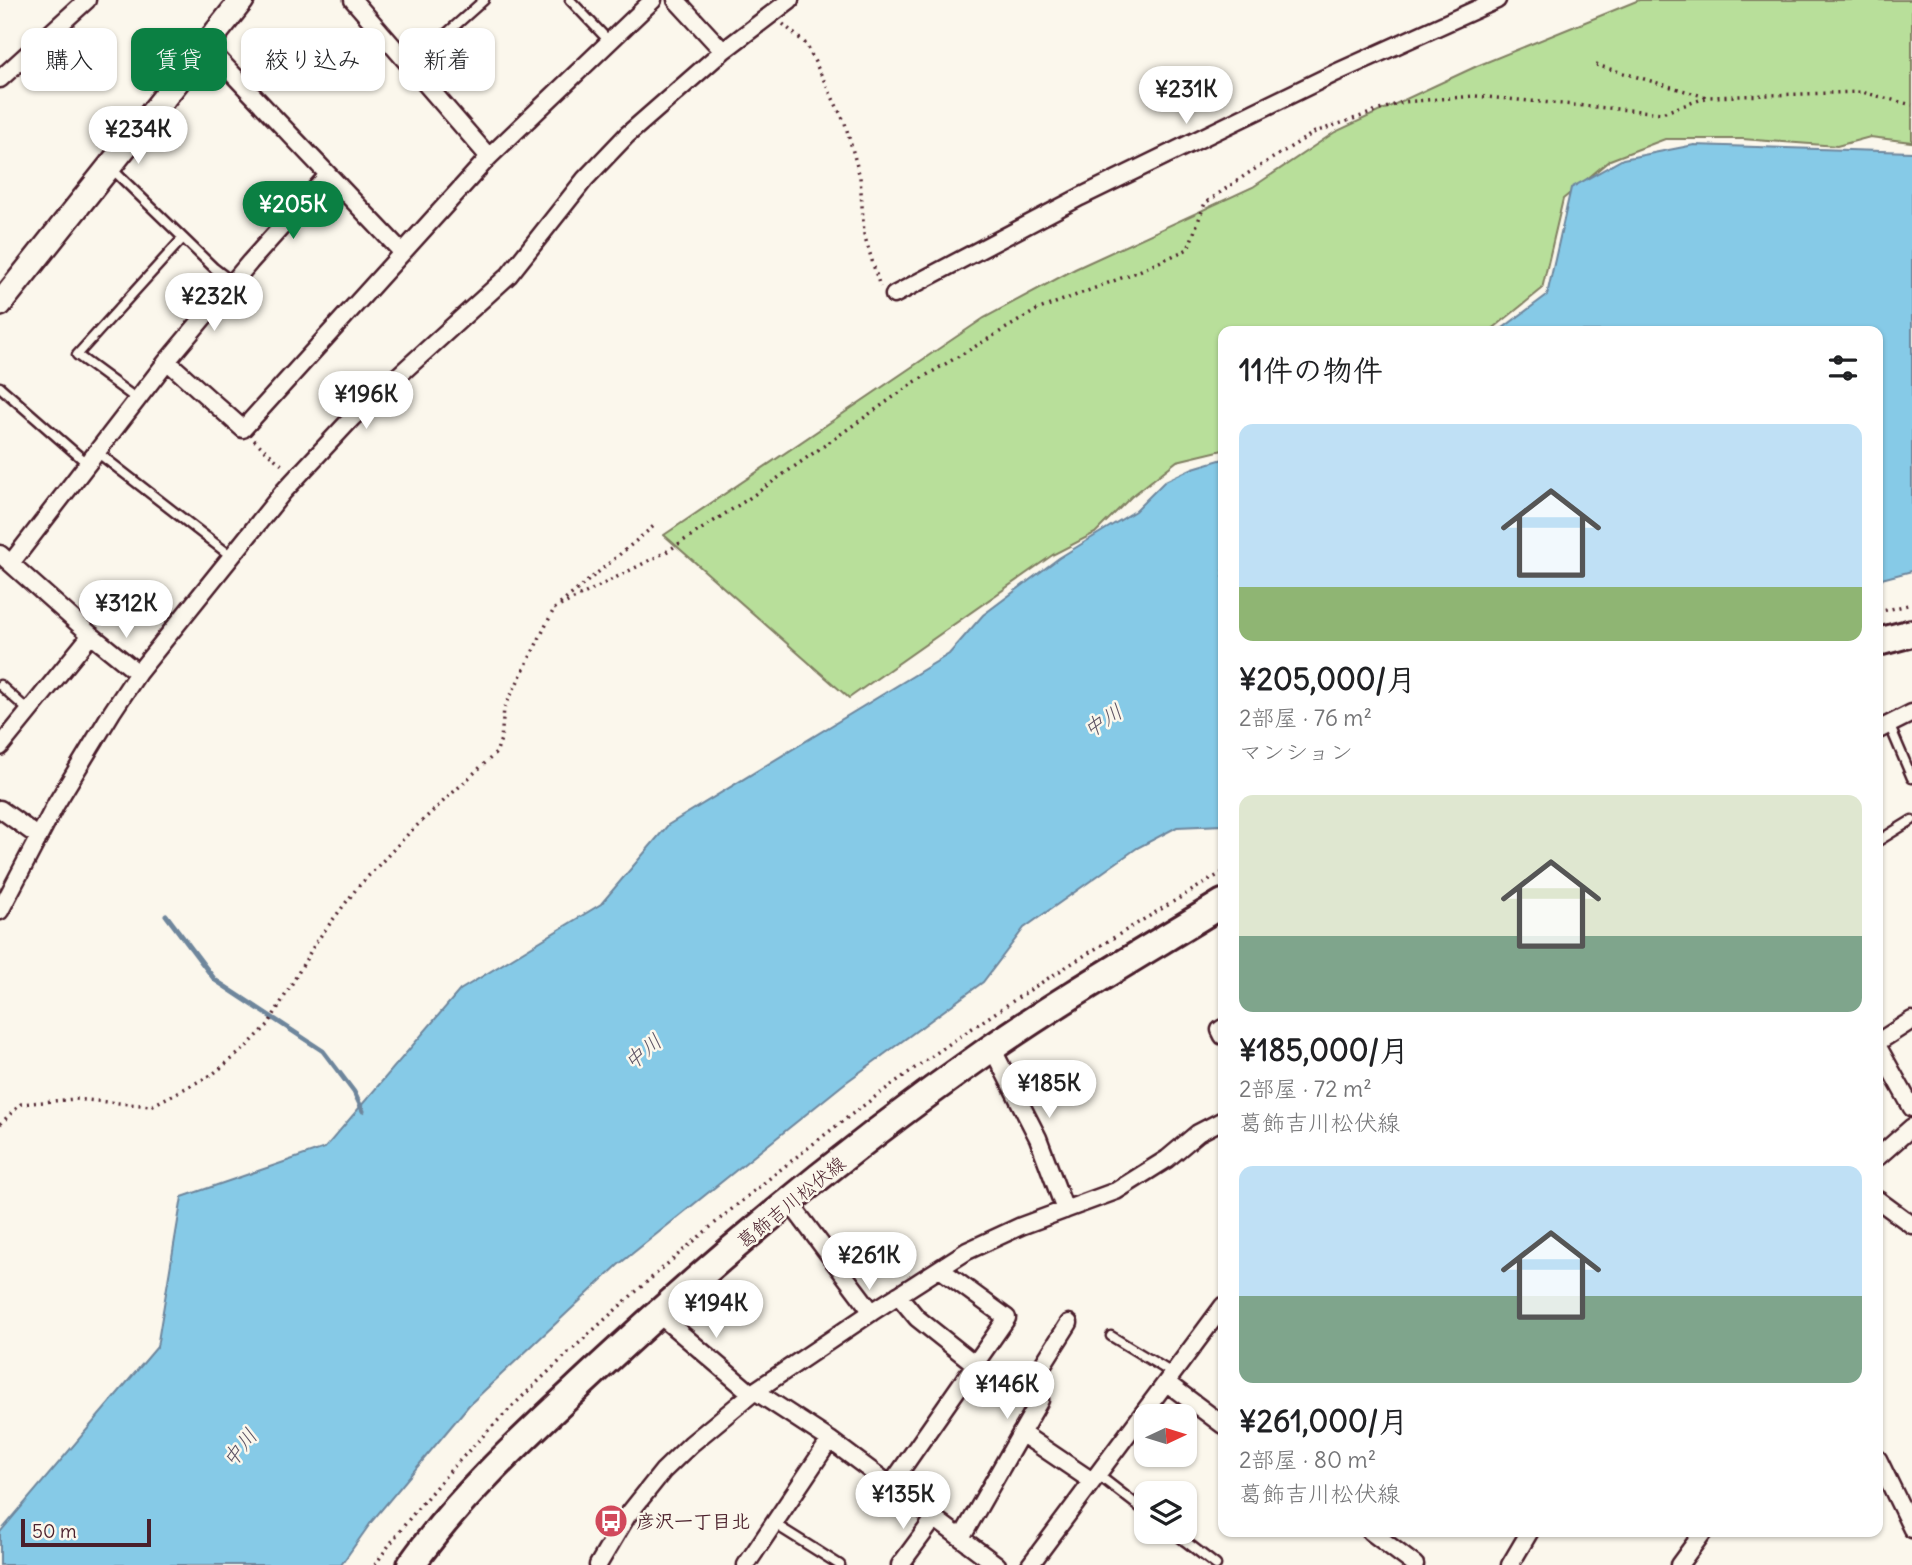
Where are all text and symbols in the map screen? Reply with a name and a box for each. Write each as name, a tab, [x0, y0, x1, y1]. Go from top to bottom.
chip: 購入	[21, 28, 117, 91]
chip: 賃貸	[131, 28, 227, 91]
chip: 絞り込み	[241, 28, 385, 91]
chip: 新着	[399, 28, 495, 91]
pin: ¥231K	[1137, 66, 1235, 126]
text: ¥231K	[1155, 74, 1217, 103]
pin: ¥234K	[89, 106, 187, 166]
text: ¥234K	[105, 114, 171, 143]
pin: ¥205K	[244, 182, 342, 241]
text: ¥205K	[259, 189, 327, 218]
pin: ¥232K	[165, 274, 263, 333]
text: ¥232K	[181, 281, 247, 310]
icon: filters	[1824, 349, 1862, 387]
text: 11件の物件	[1239, 351, 1383, 389]
pin: ¥196K	[317, 372, 415, 431]
text: ¥196K	[334, 379, 398, 408]
icon: home	[1488, 470, 1614, 596]
pin: ¥312K	[77, 580, 175, 640]
text: ¥312K	[95, 588, 157, 617]
text: ¥205,000/月	[1239, 660, 1416, 698]
water label: 中川	[1078, 698, 1128, 743]
text: 2部屋 · 76 m²	[1239, 703, 1372, 732]
text: マンション	[1239, 737, 1353, 766]
icon: home	[1488, 841, 1614, 967]
water label: 中川	[618, 1028, 667, 1075]
text: ¥185,000/月	[1239, 1031, 1409, 1069]
pin: ¥185K	[1000, 1060, 1098, 1120]
text: ¥185K	[1017, 1068, 1081, 1097]
text: 2部屋 · 72 m²	[1239, 1074, 1372, 1103]
text: 葛飾吉川松伏線	[1239, 1108, 1400, 1137]
street label: 葛飾吉川松伏線	[732, 1151, 850, 1253]
icon: home	[1488, 1212, 1614, 1338]
pin: ¥261K	[820, 1232, 918, 1292]
text: ¥261K	[838, 1240, 900, 1269]
pin: ¥194K	[667, 1280, 765, 1340]
text: ¥194K	[684, 1288, 748, 1317]
pin: ¥146K	[958, 1362, 1056, 1421]
text: ¥146K	[975, 1369, 1039, 1398]
text: ¥261,000/月	[1239, 1402, 1408, 1440]
north arrow	[1134, 1404, 1197, 1466]
map controls	[1134, 1404, 1197, 1544]
water label: 中川	[216, 1423, 263, 1473]
text: 2部屋 · 80 m²	[1239, 1445, 1376, 1474]
pin: ¥135K	[854, 1472, 952, 1531]
text: ¥135K	[871, 1479, 935, 1508]
text: 葛飾吉川松伏線	[1239, 1479, 1400, 1508]
button: layers	[1134, 1481, 1197, 1544]
bus stop icon: 彦沢一丁目北	[592, 1502, 630, 1540]
place label: 彦沢一丁目北	[636, 1509, 750, 1533]
scale bar	[21, 1516, 150, 1548]
text: 50 m	[32, 1519, 77, 1543]

